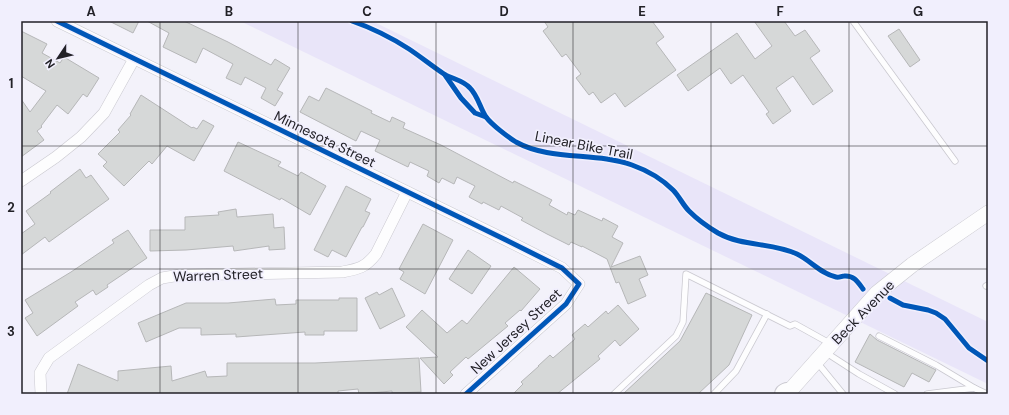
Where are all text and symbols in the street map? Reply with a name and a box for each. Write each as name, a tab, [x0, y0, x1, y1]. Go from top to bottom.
text: A	[86, 3, 96, 20]
text: B	[225, 3, 233, 20]
text: C	[362, 3, 372, 20]
text: D	[499, 3, 509, 20]
text: E	[638, 3, 646, 20]
text: F	[776, 3, 784, 20]
text: G	[913, 3, 923, 20]
north arrow	[38, 38, 78, 78]
text: N	[42, 56, 58, 71]
text: 1	[9, 75, 13, 92]
street label: Minnesota Street	[271, 107, 379, 171]
street label: Linear Bike Trail	[533, 127, 635, 163]
text: 2	[7, 199, 15, 216]
street label: Warren Street	[173, 264, 263, 286]
street label: Beck Avenue	[828, 276, 898, 348]
street label: New Jersey Street	[467, 284, 565, 378]
text: 3	[7, 323, 15, 340]

